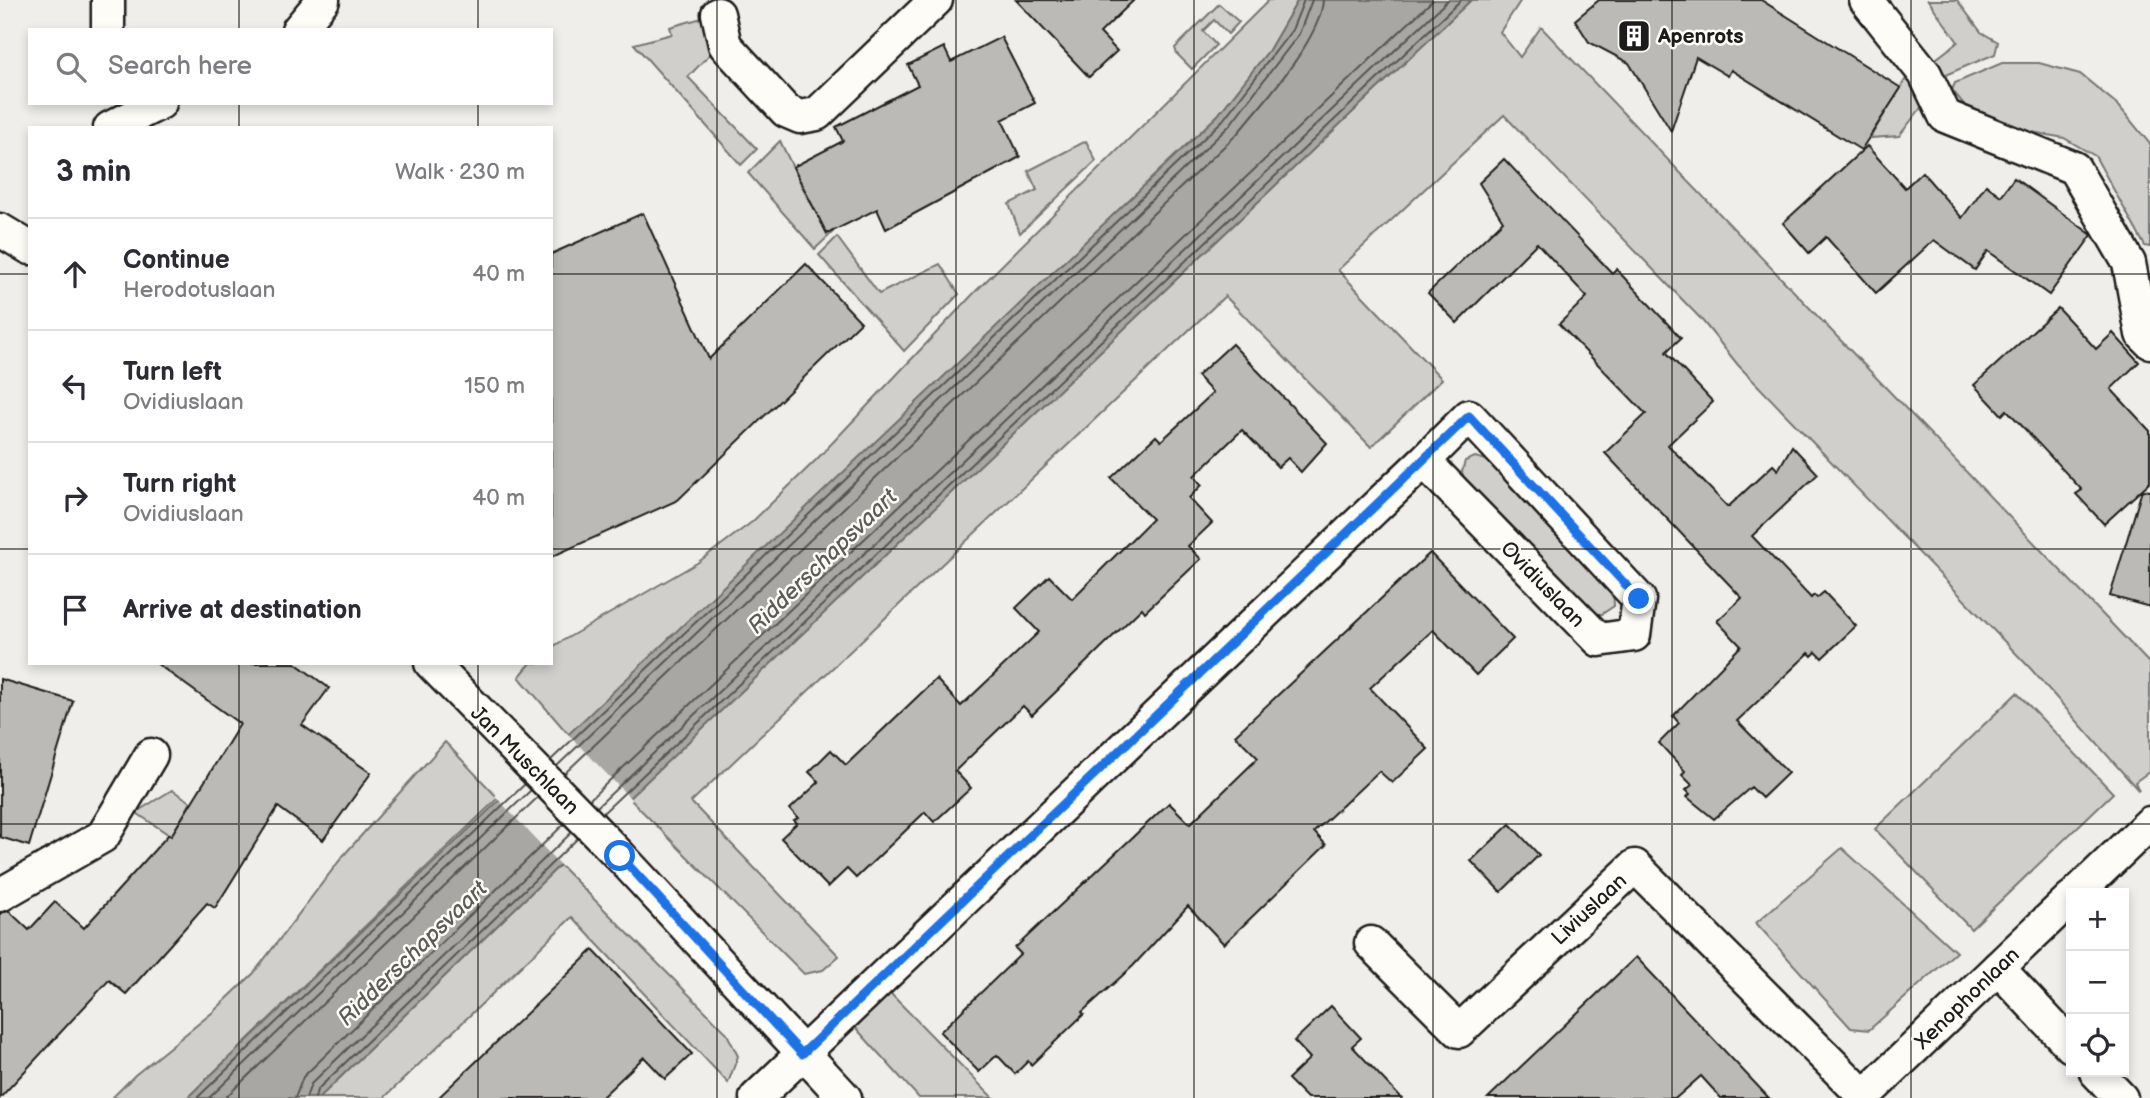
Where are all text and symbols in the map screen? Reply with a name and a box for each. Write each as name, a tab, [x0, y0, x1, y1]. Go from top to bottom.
building icon: Apenrots	[1615, 17, 1653, 55]
place label: Apenrots	[1657, 24, 1744, 49]
search box	[28, 28, 553, 105]
icon: search	[52, 48, 90, 86]
text: Search here	[108, 51, 252, 82]
text: 3 min	[56, 154, 131, 190]
text: Walk · 230 m	[395, 158, 525, 186]
text: Continue	[123, 245, 230, 276]
icon: ahead	[56, 255, 94, 293]
text: 40 m	[472, 260, 525, 288]
text: Herodotuslaan	[123, 276, 275, 304]
text: Turn left	[123, 357, 222, 388]
icon: left	[56, 367, 94, 405]
text: 150 m	[464, 372, 525, 400]
text: Ovidiuslaan	[123, 388, 244, 416]
text: Turn right	[123, 469, 236, 500]
icon: right	[56, 479, 94, 517]
water label: Ridderschapsvaart	[742, 483, 904, 640]
text: 40 m	[472, 484, 525, 512]
text: Ovidiuslaan	[123, 500, 244, 528]
street label: Ovidiuslaan	[1495, 536, 1590, 633]
route end	[1623, 583, 1654, 614]
icon: arrive	[56, 591, 94, 629]
text: Arrive at destination	[123, 595, 362, 626]
street label: Jan Muschlaan	[465, 701, 584, 820]
route start	[604, 840, 635, 871]
street label: Liviuslaan	[1547, 868, 1632, 950]
water label: Ridderschapsvaart	[332, 875, 494, 1032]
map controls	[2066, 888, 2129, 1077]
button: +	[2066, 888, 2129, 951]
street label: Xenophonlaan	[1909, 942, 2025, 1055]
button: −	[2066, 951, 2129, 1014]
button: locate	[2066, 1014, 2129, 1077]

